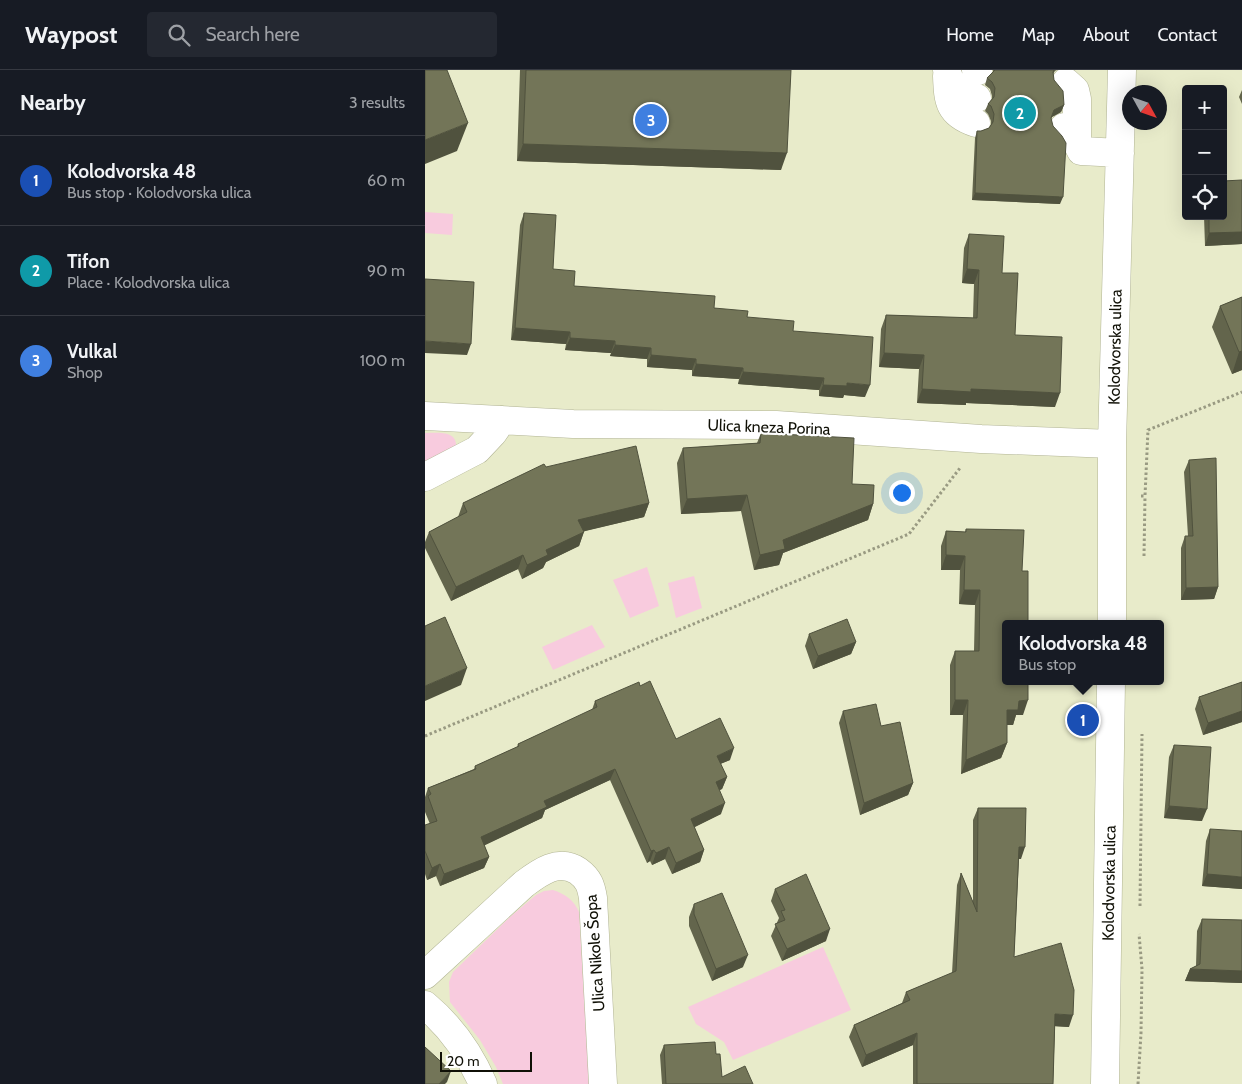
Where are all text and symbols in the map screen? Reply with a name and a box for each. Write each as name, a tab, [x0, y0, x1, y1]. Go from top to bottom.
search box	[147, 12, 497, 57]
text: Waypost	[25, 20, 117, 49]
icon: search	[165, 21, 193, 49]
text: Search here	[205, 23, 300, 46]
text: Home	[946, 24, 994, 46]
text: Map	[1022, 24, 1055, 46]
text: About	[1083, 24, 1129, 46]
text: Contact	[1157, 24, 1217, 46]
north arrow	[1122, 85, 1167, 130]
map controls	[1182, 85, 1227, 220]
button: +	[1182, 85, 1227, 130]
text: Nearby	[20, 90, 86, 115]
text: 3 results	[349, 93, 405, 112]
pin: 2	[1004, 94, 1036, 132]
pin: 3	[635, 101, 667, 139]
button: −	[1182, 130, 1227, 175]
text: Kolodvorska 48	[67, 160, 196, 183]
text: 1	[33, 171, 39, 190]
text: 60 m	[367, 171, 405, 190]
button: locate	[1182, 175, 1227, 220]
text: Bus stop · Kolodvorska ulica	[67, 183, 252, 202]
text: Tifon	[67, 250, 110, 273]
text: 2	[32, 261, 40, 280]
text: 90 m	[367, 261, 405, 280]
text: Place · Kolodvorska ulica	[67, 273, 230, 292]
street label: Kolodvorska ulica	[1104, 289, 1126, 405]
text: Vulkal	[67, 340, 117, 363]
text: 3	[32, 351, 40, 370]
text: 100 m	[360, 351, 405, 370]
text: Shop	[67, 363, 103, 382]
street label: Ulica kneza Porina	[707, 415, 831, 439]
your location	[889, 480, 915, 506]
popup	[1002, 620, 1164, 685]
text: Kolodvorska 48	[1018, 632, 1148, 655]
text: Bus stop	[1018, 655, 1076, 674]
pin: 1	[1067, 701, 1099, 739]
street label: Kolodvorska ulica	[1098, 825, 1120, 941]
street label: Ulica Nikole Šopa	[581, 893, 609, 1012]
scale bar	[440, 1049, 533, 1072]
text: 20 m	[447, 1052, 480, 1070]

